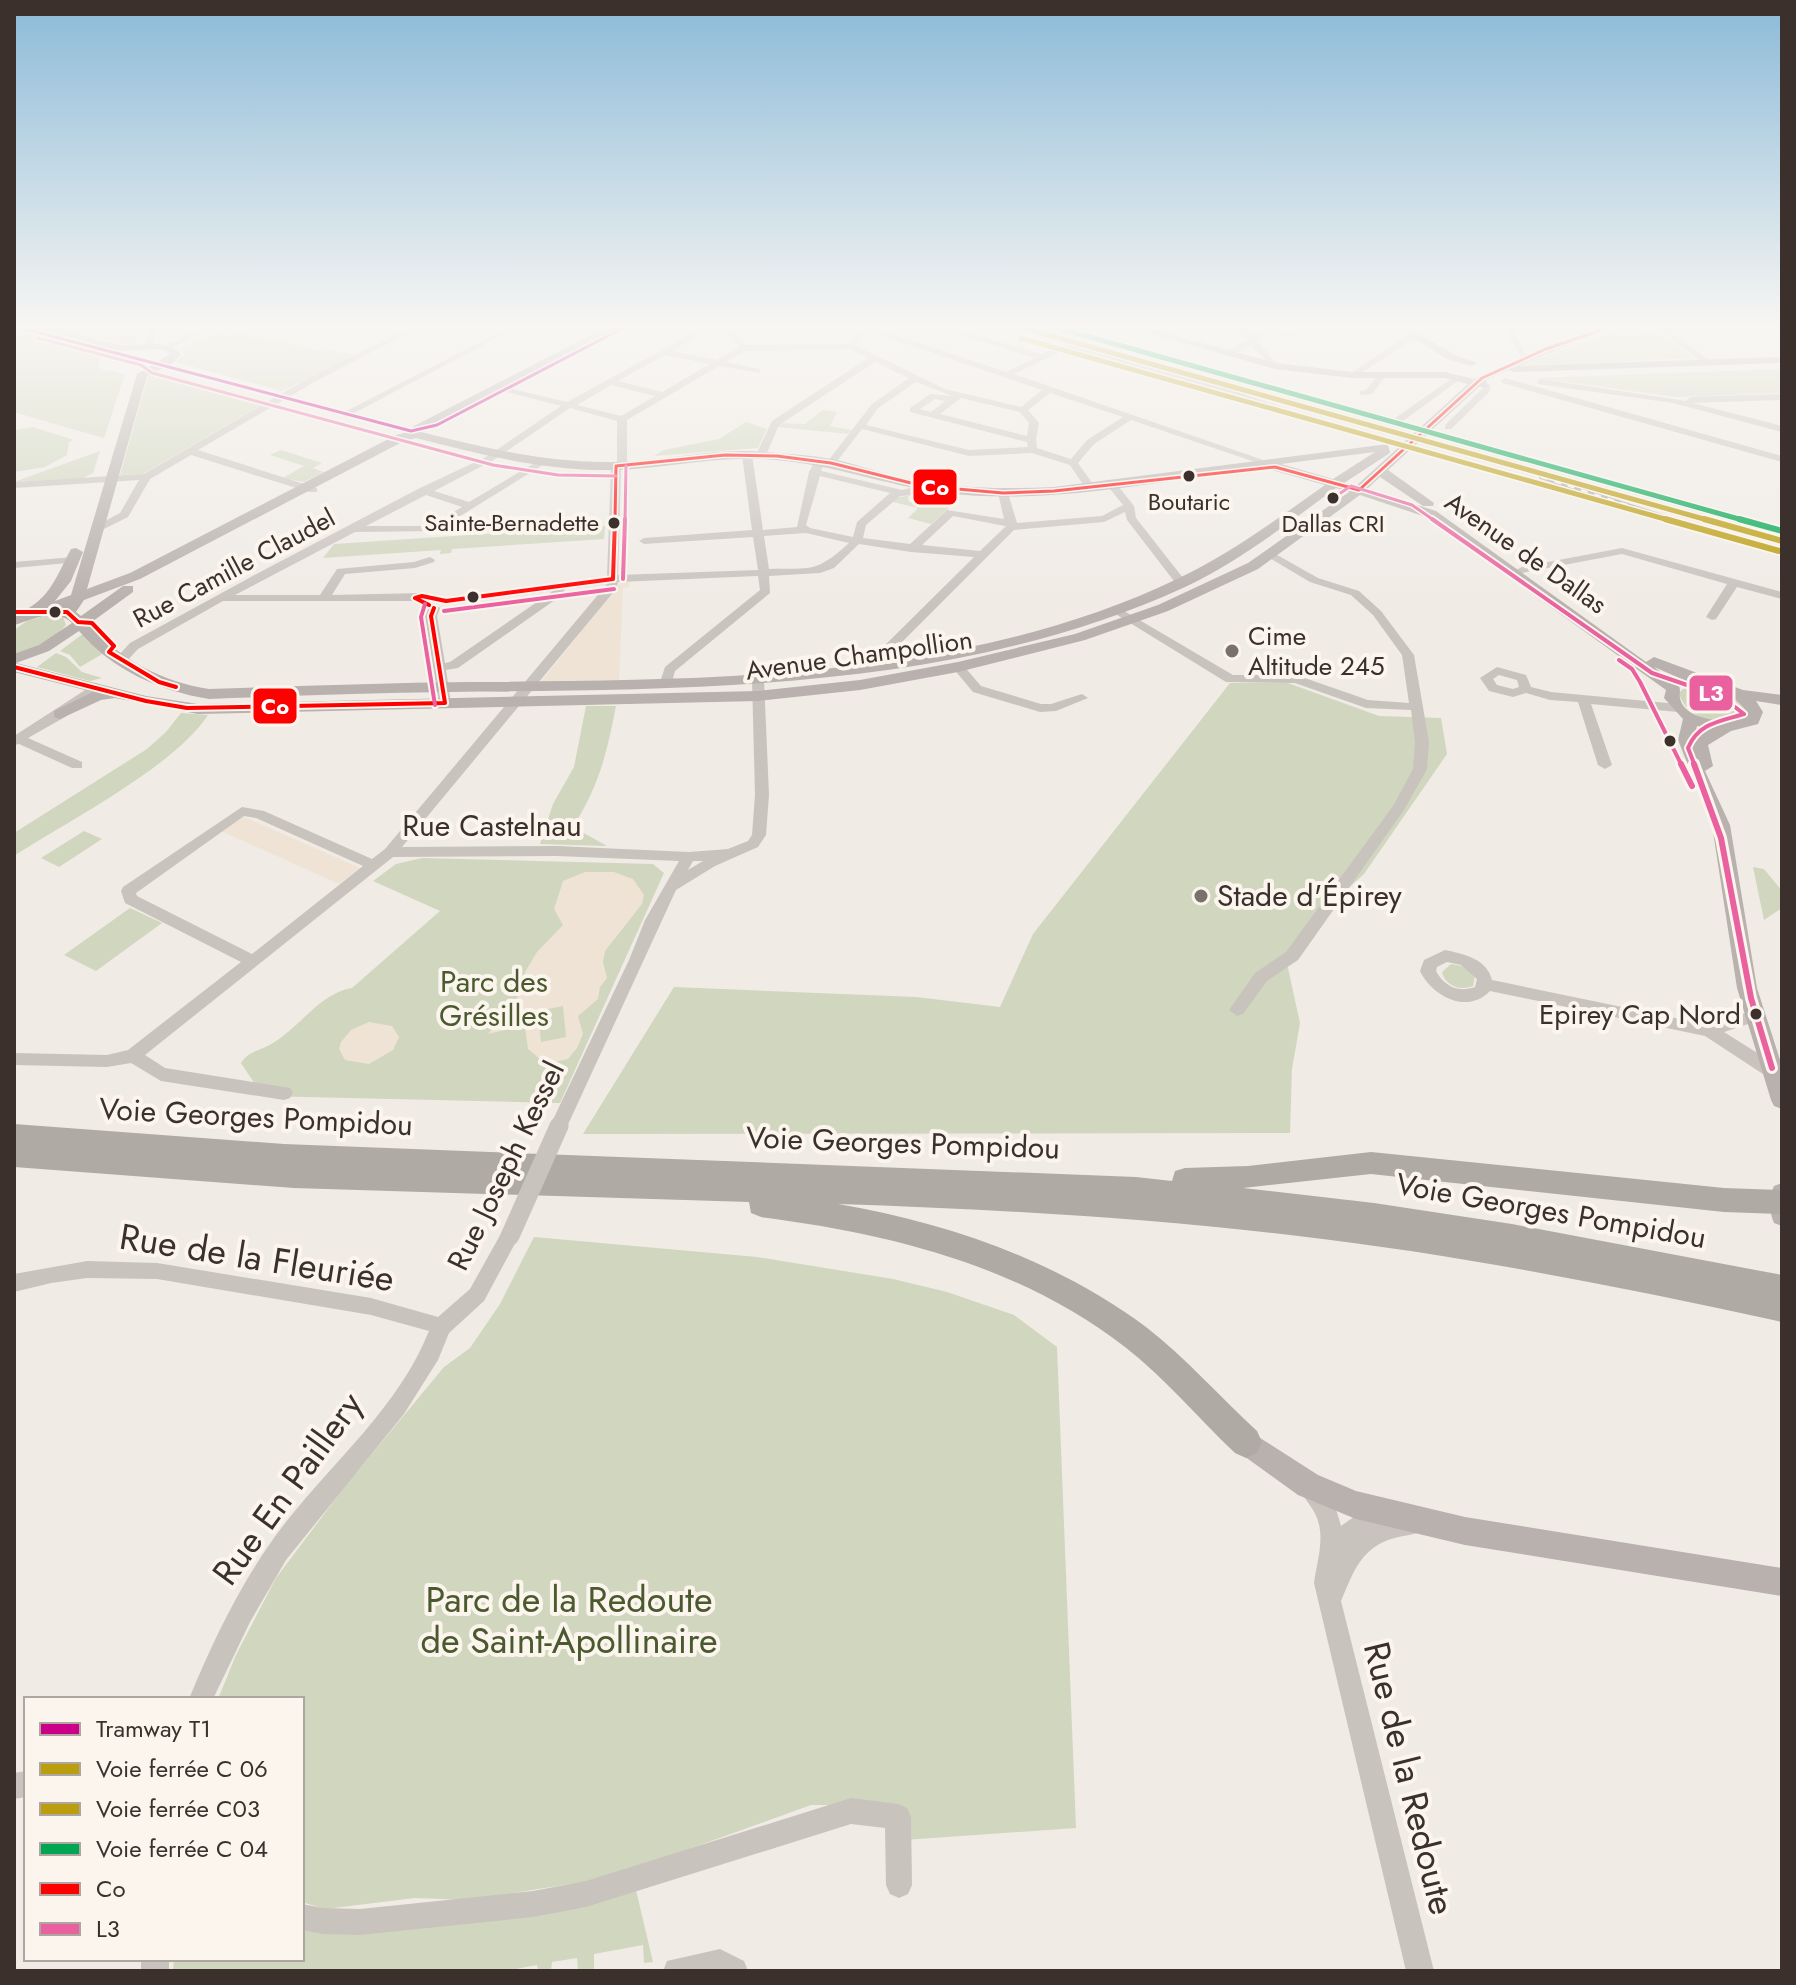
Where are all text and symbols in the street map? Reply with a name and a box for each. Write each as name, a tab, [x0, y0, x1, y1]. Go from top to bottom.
line badge: Co	[912, 468, 958, 506]
marker: Boutaric	[1181, 468, 1197, 484]
text: Co	[921, 471, 949, 503]
street label: Avenue de Dallas	[1437, 483, 1615, 623]
place label: Boutaric	[1148, 484, 1230, 519]
marker: Dallas CRI	[1325, 490, 1341, 506]
street label: Rue Camille Claudel	[126, 499, 342, 637]
place label: Sainte-Bernadette	[424, 505, 599, 540]
place label: Dallas CRI	[1281, 506, 1385, 541]
marker: Sainte-Bernadette	[606, 515, 622, 531]
unlabelled marker	[465, 589, 481, 605]
unlabelled marker	[47, 604, 63, 620]
place label: Cime Altitude 245	[1248, 617, 1385, 685]
street label: Avenue Champollion	[743, 620, 975, 690]
marker: Cime Altitude 245	[1223, 642, 1241, 660]
line badge: L3	[1688, 674, 1734, 712]
text: L3	[1698, 677, 1724, 709]
line badge: Co	[252, 687, 298, 725]
text: Co	[261, 690, 289, 722]
unlabelled marker	[1662, 733, 1678, 749]
street label: Rue Castelnau	[402, 804, 582, 847]
place label: Stade d'Épirey	[1217, 874, 1403, 917]
marker: Stade d'Épirey	[1192, 887, 1210, 905]
park label: Parc des Grésilles	[439, 960, 549, 1037]
place label: Epirey Cap Nord	[1539, 994, 1741, 1035]
marker: Epirey Cap Nord	[1748, 1006, 1764, 1022]
street label: Rue Joseph Kessel	[436, 1054, 575, 1278]
street label: Voie Georges Pompidou	[98, 1087, 414, 1146]
street label: Voie Georges Pompidou	[745, 1116, 1061, 1169]
street label: Voie Georges Pompidou	[1393, 1162, 1709, 1259]
street label: Rue de la Fleuriée	[116, 1210, 398, 1304]
street label: Rue En Paillery	[199, 1381, 375, 1595]
park label: Parc de la Redoute de Saint-Apollinaire	[420, 1573, 718, 1666]
street label: Rue de la Redoute	[1351, 1636, 1469, 1920]
legend	[24, 1697, 304, 1961]
text: Tramway T1	[96, 1711, 211, 1746]
text: Voie ferrée C 06	[96, 1751, 268, 1786]
text: Voie ferrée C03	[96, 1791, 260, 1826]
text: Voie ferrée C 04	[96, 1831, 268, 1866]
text: Co	[96, 1871, 126, 1906]
text: L3	[96, 1911, 120, 1946]

